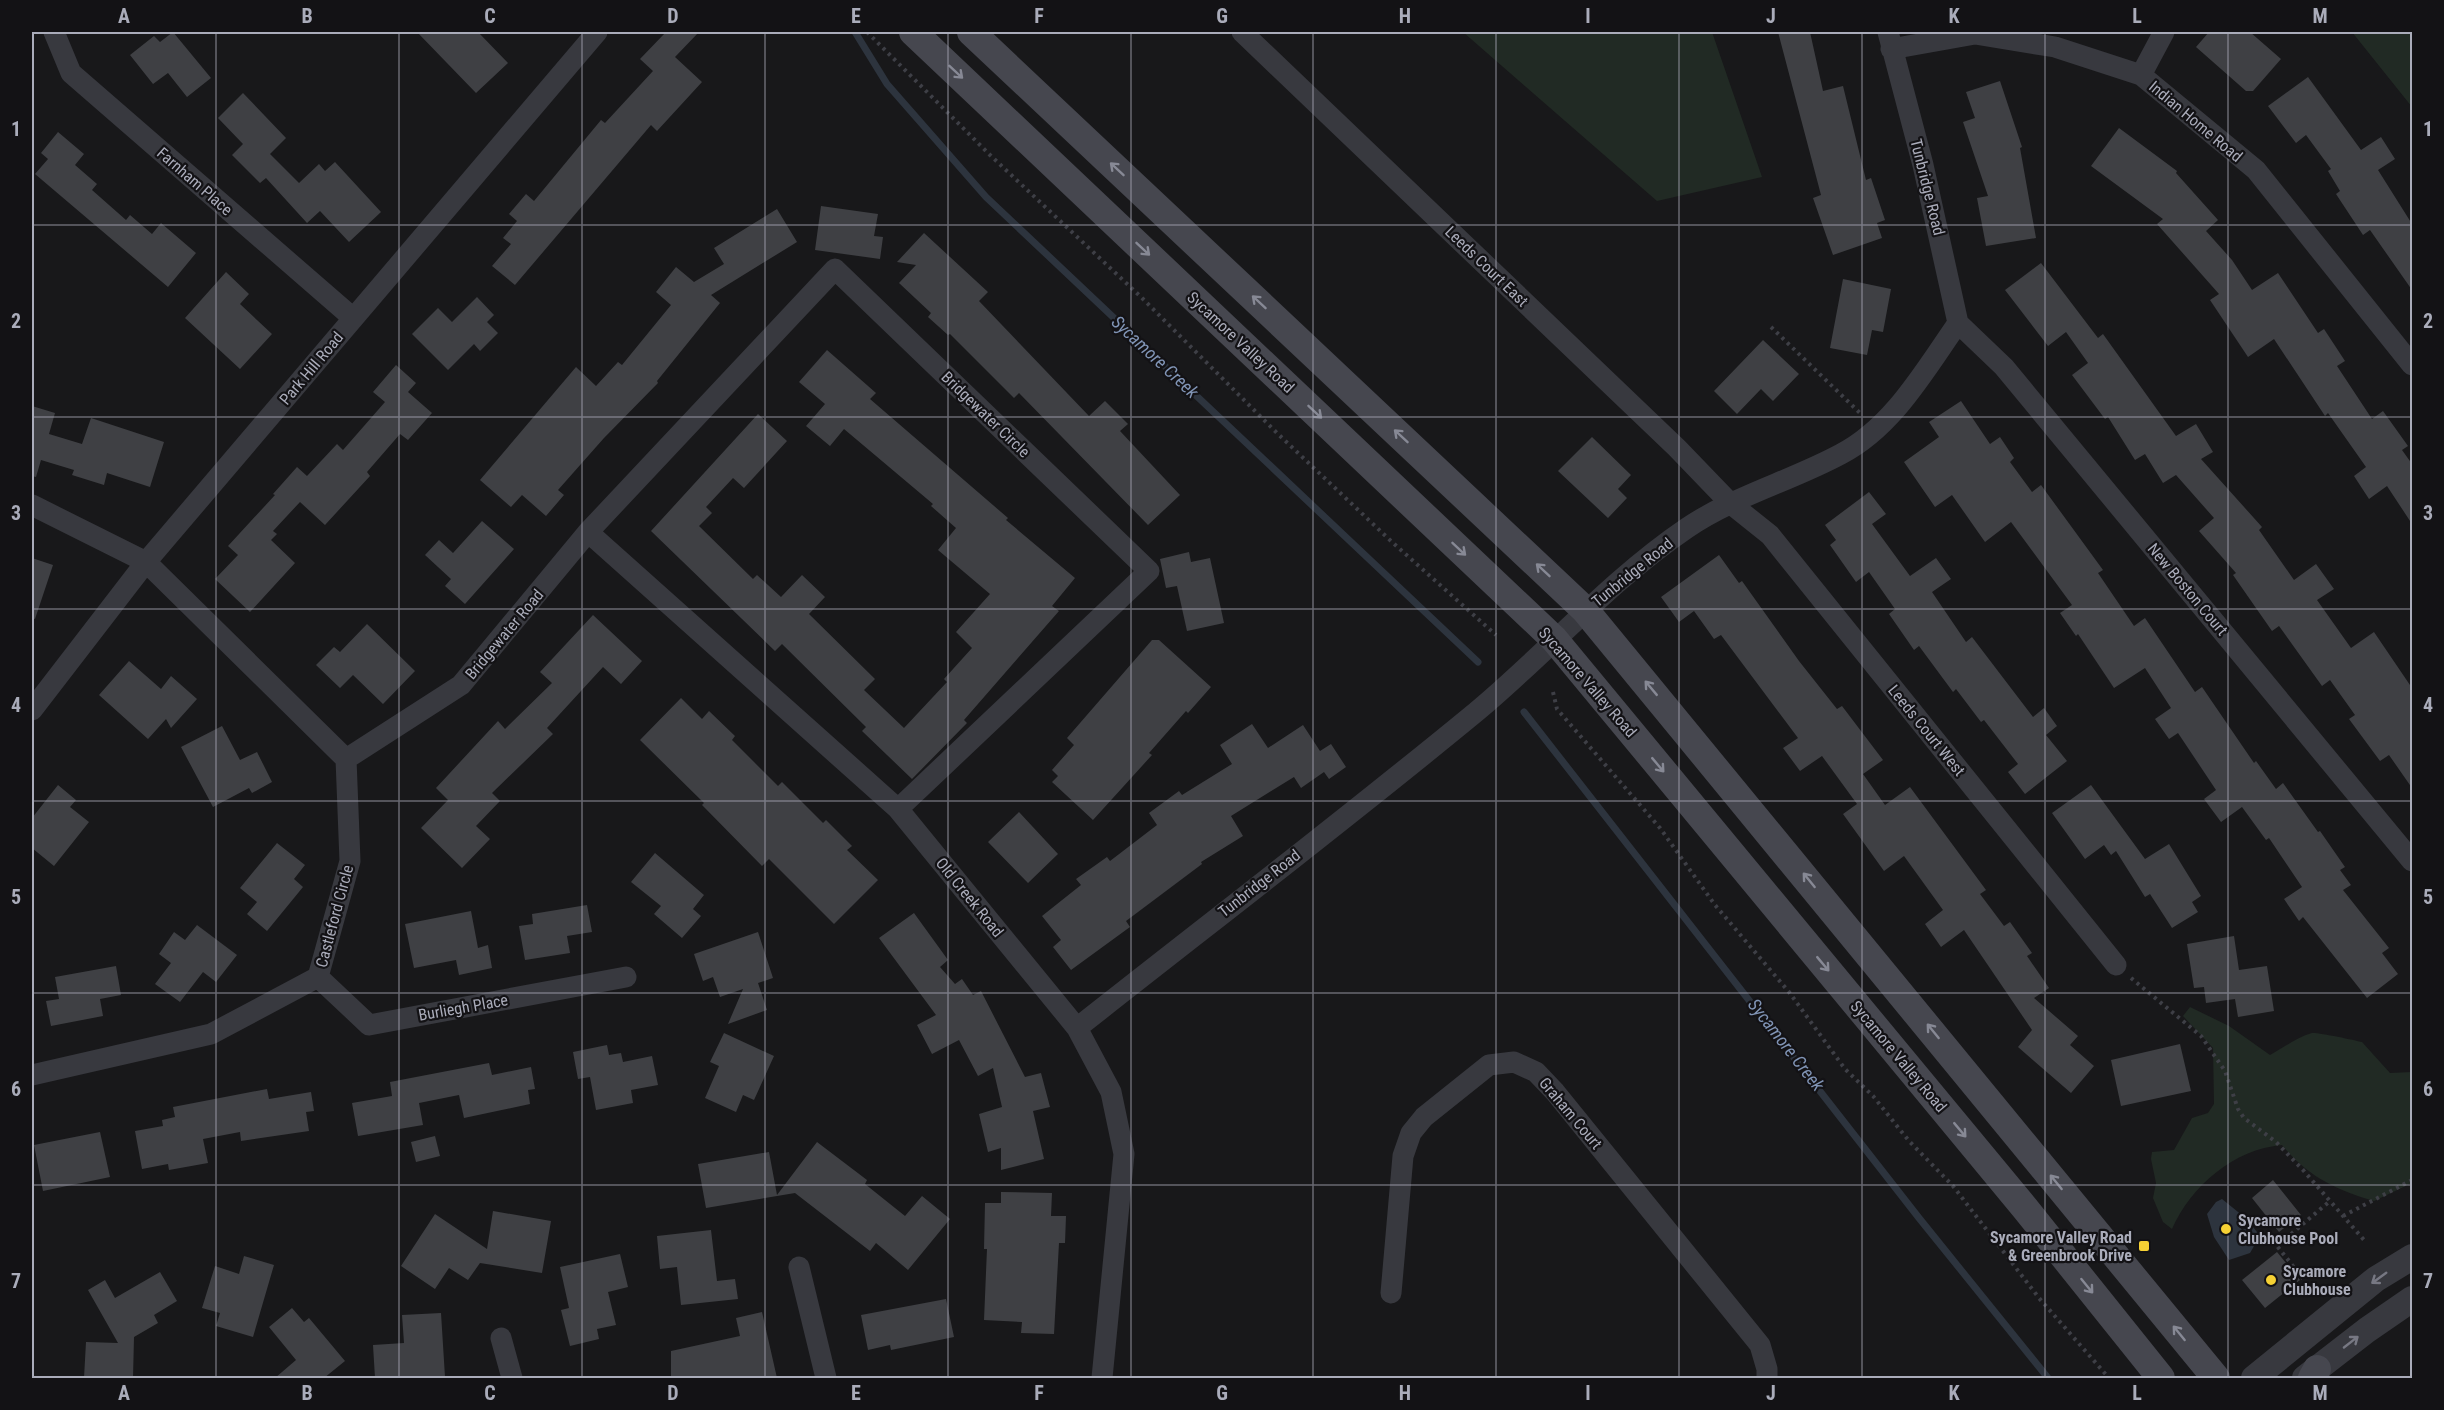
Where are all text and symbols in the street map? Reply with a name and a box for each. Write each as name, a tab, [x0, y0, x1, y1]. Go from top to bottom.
text: A	[118, 4, 130, 28]
text: B	[301, 4, 313, 28]
text: C	[484, 4, 496, 28]
text: D	[667, 4, 679, 28]
text: E	[851, 4, 861, 28]
text: F	[1034, 4, 1044, 28]
text: G	[1216, 4, 1228, 28]
text: H	[1399, 4, 1411, 28]
text: I	[1585, 4, 1591, 28]
text: J	[1766, 4, 1776, 28]
text: K	[1948, 4, 1960, 28]
text: L	[2132, 4, 2142, 28]
text: M	[2312, 4, 2328, 28]
one-way arrow	[948, 65, 963, 79]
street label: Indian Home Road	[2145, 77, 2246, 166]
text: 1	[11, 117, 21, 141]
text: 1	[2423, 117, 2433, 141]
street label: Tunbridge Road	[1906, 137, 1949, 237]
street label: Farnham Place	[153, 143, 236, 219]
one-way arrow	[1110, 162, 1125, 176]
street label: Leeds Court East	[1441, 222, 1532, 311]
one-way arrow	[1135, 242, 1150, 256]
street label: Sycamore Valley Road	[1183, 288, 1298, 397]
one-way arrow	[1252, 295, 1267, 309]
text: 2	[11, 309, 21, 333]
text: 2	[2423, 309, 2433, 333]
water label: Sycamore Creek	[1107, 311, 1204, 403]
street label: Park Hill Road	[276, 328, 347, 408]
street label: Bridgewater Circle	[938, 367, 1034, 461]
one-way arrow	[1307, 405, 1322, 419]
one-way arrow	[1394, 429, 1409, 443]
text: 3	[11, 501, 21, 525]
text: 3	[2423, 501, 2433, 525]
street label: Tunbridge Road	[1588, 534, 1677, 611]
street label: New Boston Court	[2144, 539, 2232, 639]
one-way arrow	[1452, 541, 1467, 556]
one-way arrow	[1536, 563, 1551, 577]
street label: Bridgewater Road	[461, 585, 548, 683]
street label: Sycamore Valley Road	[1535, 624, 1641, 741]
one-way arrow	[1644, 681, 1658, 696]
street label: Leeds Court West	[1884, 681, 1969, 780]
text: 4	[11, 693, 21, 717]
text: 4	[2423, 693, 2433, 717]
one-way arrow	[1652, 757, 1665, 773]
street label: Tunbridge Road	[1215, 846, 1304, 921]
street label: Old Creek Road	[932, 854, 1007, 941]
street label: Castleford Circle	[312, 863, 357, 969]
one-way arrow	[1803, 872, 1816, 888]
text: 5	[11, 885, 21, 909]
text: 5	[2423, 885, 2433, 909]
one-way arrow	[1816, 955, 1829, 971]
street label: Burliegh Place	[417, 990, 509, 1025]
water label: Sycamore Creek	[1744, 994, 1830, 1096]
street label: Sycamore Valley Road	[1847, 997, 1951, 1116]
one-way arrow	[1926, 1023, 1939, 1039]
street label: Graham Court	[1535, 1074, 1606, 1153]
text: 6	[11, 1077, 21, 1101]
text: 6	[2423, 1077, 2433, 1101]
one-way arrow	[1954, 1122, 1967, 1138]
one-way arrow	[2049, 1174, 2062, 1190]
place label: Sycamore Clubhouse Pool	[2238, 1211, 2338, 1248]
marker: Sycamore Clubhouse Pool	[2219, 1222, 2233, 1236]
place label: Sycamore Valley Road & Greenbrook Drive	[1990, 1228, 2132, 1265]
marker: Sycamore Valley Road & Greenbrook Drive	[2137, 1239, 2151, 1253]
place label: Sycamore Clubhouse	[2283, 1262, 2351, 1299]
text: 7	[11, 1269, 21, 1293]
text: 7	[2423, 1269, 2433, 1293]
one-way arrow	[2371, 1272, 2387, 1284]
marker: Sycamore Clubhouse	[2264, 1273, 2278, 1287]
one-way arrow	[2080, 1277, 2093, 1293]
one-way arrow	[2172, 1326, 2186, 1341]
one-way arrow	[2343, 1336, 2359, 1349]
text: A	[118, 1381, 130, 1405]
text: B	[301, 1381, 313, 1405]
text: C	[484, 1381, 496, 1405]
text: D	[667, 1381, 679, 1405]
text: E	[851, 1381, 861, 1405]
text: F	[1034, 1381, 1044, 1405]
text: G	[1216, 1381, 1228, 1405]
text: H	[1399, 1381, 1411, 1405]
text: I	[1585, 1381, 1591, 1405]
text: J	[1766, 1381, 1776, 1405]
text: K	[1948, 1381, 1960, 1405]
text: L	[2132, 1381, 2142, 1405]
text: M	[2312, 1381, 2328, 1405]

